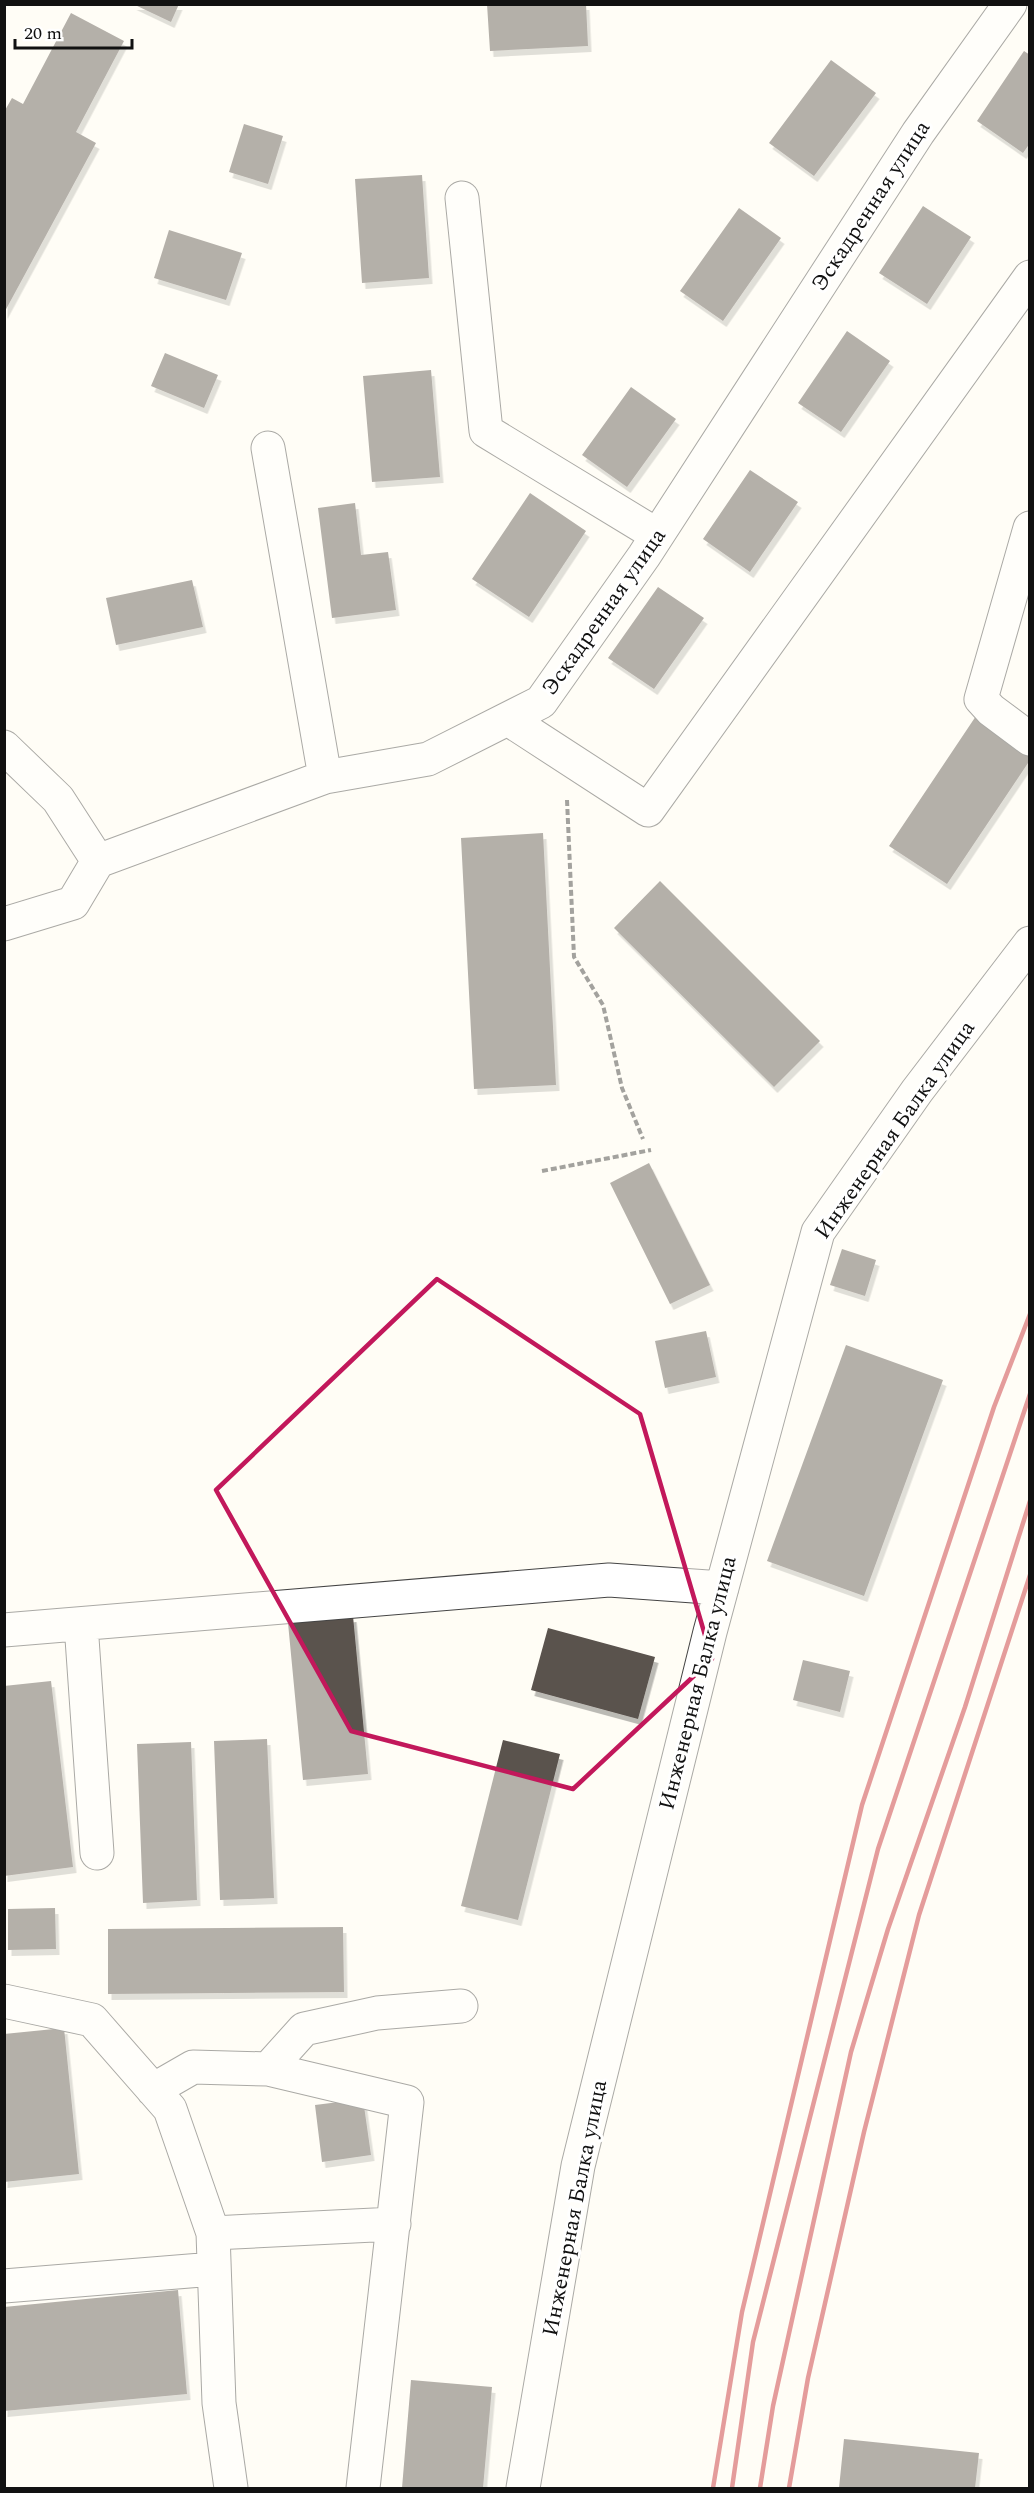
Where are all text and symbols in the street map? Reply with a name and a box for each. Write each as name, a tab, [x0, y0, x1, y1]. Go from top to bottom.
scale bar	[15, 12, 132, 50]
text: 20 m	[24, 20, 62, 47]
street label: Эскадренная улица	[803, 114, 939, 298]
street label: Эскадренная улица	[534, 521, 674, 703]
street label: Инженерная Балка улица	[807, 1014, 983, 1246]
street label: Инженерная Балка улица	[650, 1552, 746, 1813]
street label: Инженерная Балка улица	[534, 2077, 616, 2339]

